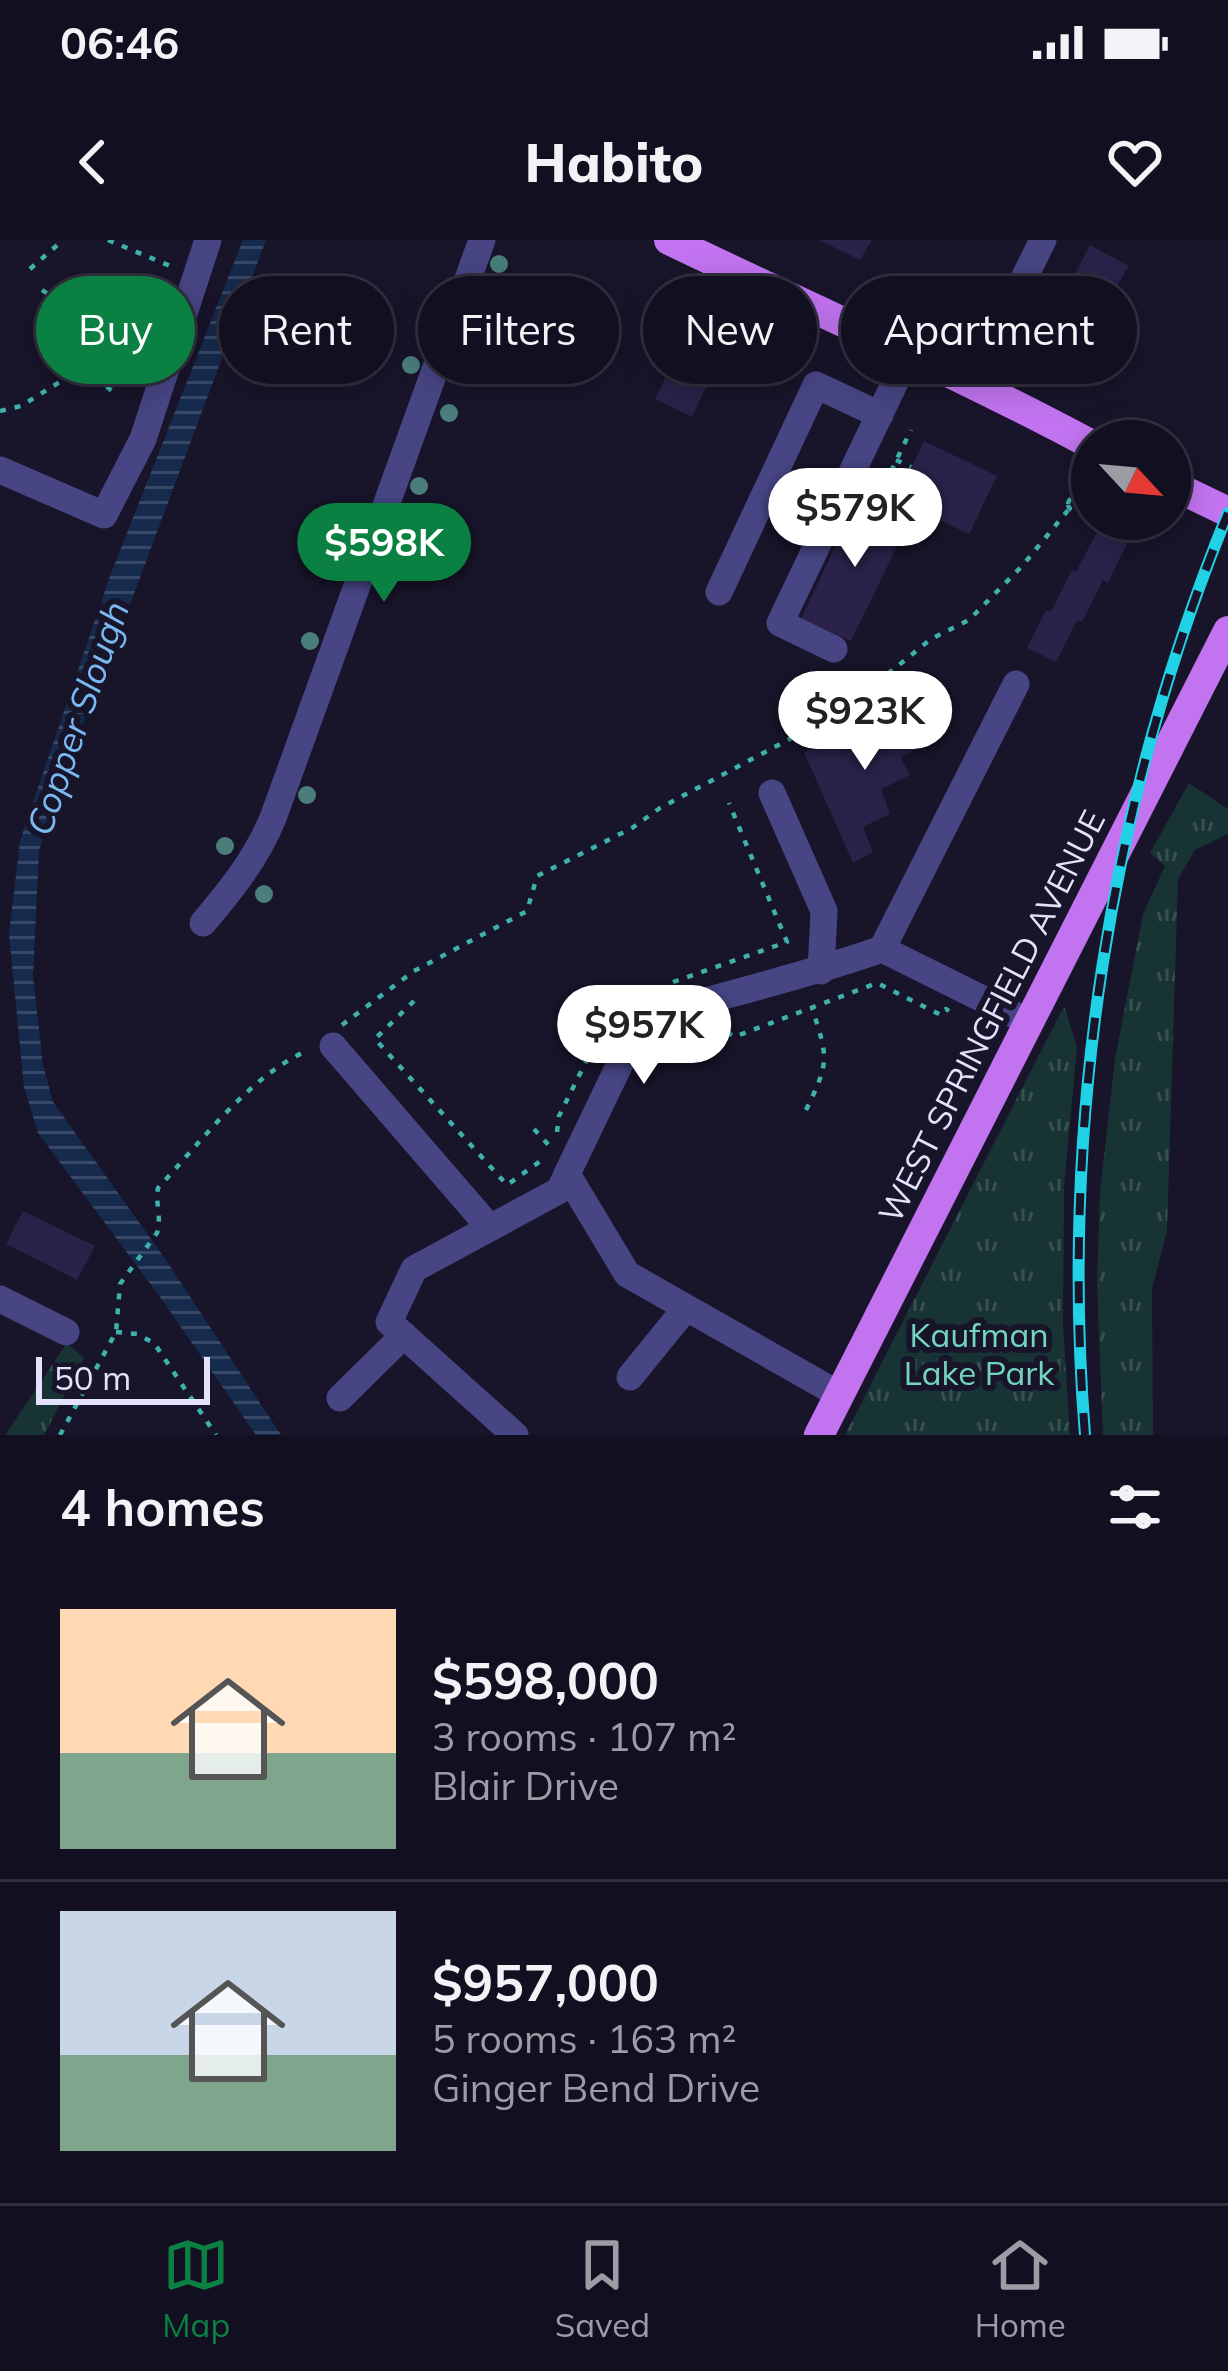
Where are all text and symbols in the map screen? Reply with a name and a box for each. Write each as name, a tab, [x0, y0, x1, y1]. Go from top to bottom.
text: 06:46	[60, 14, 179, 70]
text: Habito	[525, 128, 703, 196]
icon: back	[60, 129, 126, 195]
icon: heart	[1102, 129, 1168, 195]
chip: Buy	[36, 276, 195, 384]
chip: Rent	[219, 276, 394, 384]
chip: Filters	[418, 276, 619, 384]
chip: New	[643, 276, 817, 384]
chip: Apartment	[841, 276, 1137, 384]
north arrow	[1071, 420, 1191, 540]
map controls	[1071, 420, 1191, 540]
pin: $579K	[771, 468, 939, 570]
text: $579K	[795, 482, 915, 531]
pin: $598K	[300, 503, 468, 605]
text: $598K	[324, 517, 444, 566]
water label: Copper Slough	[16, 595, 138, 841]
pin: $923K	[781, 671, 949, 773]
text: $923K	[805, 685, 925, 734]
street label: WEST SPRINGFIELD AVENUE	[869, 803, 1113, 1229]
pin: $957K	[560, 985, 728, 1087]
text: $957K	[584, 999, 704, 1048]
park label: Kaufman Lake Park	[904, 1314, 1055, 1393]
scale bar	[36, 1351, 210, 1404]
text: 50 m	[54, 1357, 131, 1398]
icon: filters	[1102, 1474, 1168, 1540]
text: 4 homes	[60, 1475, 265, 1539]
text: $598,000	[432, 1648, 659, 1712]
icon: home	[156, 1657, 300, 1801]
text: 3 rooms · 107 m²	[432, 1712, 736, 1761]
text: Blair Drive	[432, 1761, 619, 1810]
text: $957,000	[432, 1950, 659, 2014]
icon: home	[156, 1959, 300, 2103]
text: 5 rooms · 163 m²	[432, 2014, 736, 2063]
text: Ginger Bend Drive	[432, 2063, 760, 2112]
tab: Map	[162, 2232, 230, 2345]
tab: Saved	[555, 2232, 650, 2345]
tab: Home	[975, 2232, 1066, 2345]

